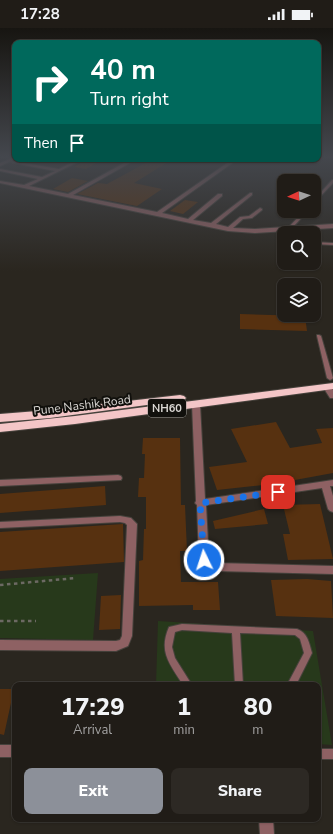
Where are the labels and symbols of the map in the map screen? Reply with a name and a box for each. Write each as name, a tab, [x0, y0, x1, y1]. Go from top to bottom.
north arrow	[277, 174, 321, 218]
street label: Pune Nashik Road	[32, 391, 132, 419]
road number: NH60	[148, 399, 186, 417]
pin	[261, 475, 295, 509]
position arrow	[183, 539, 225, 581]

